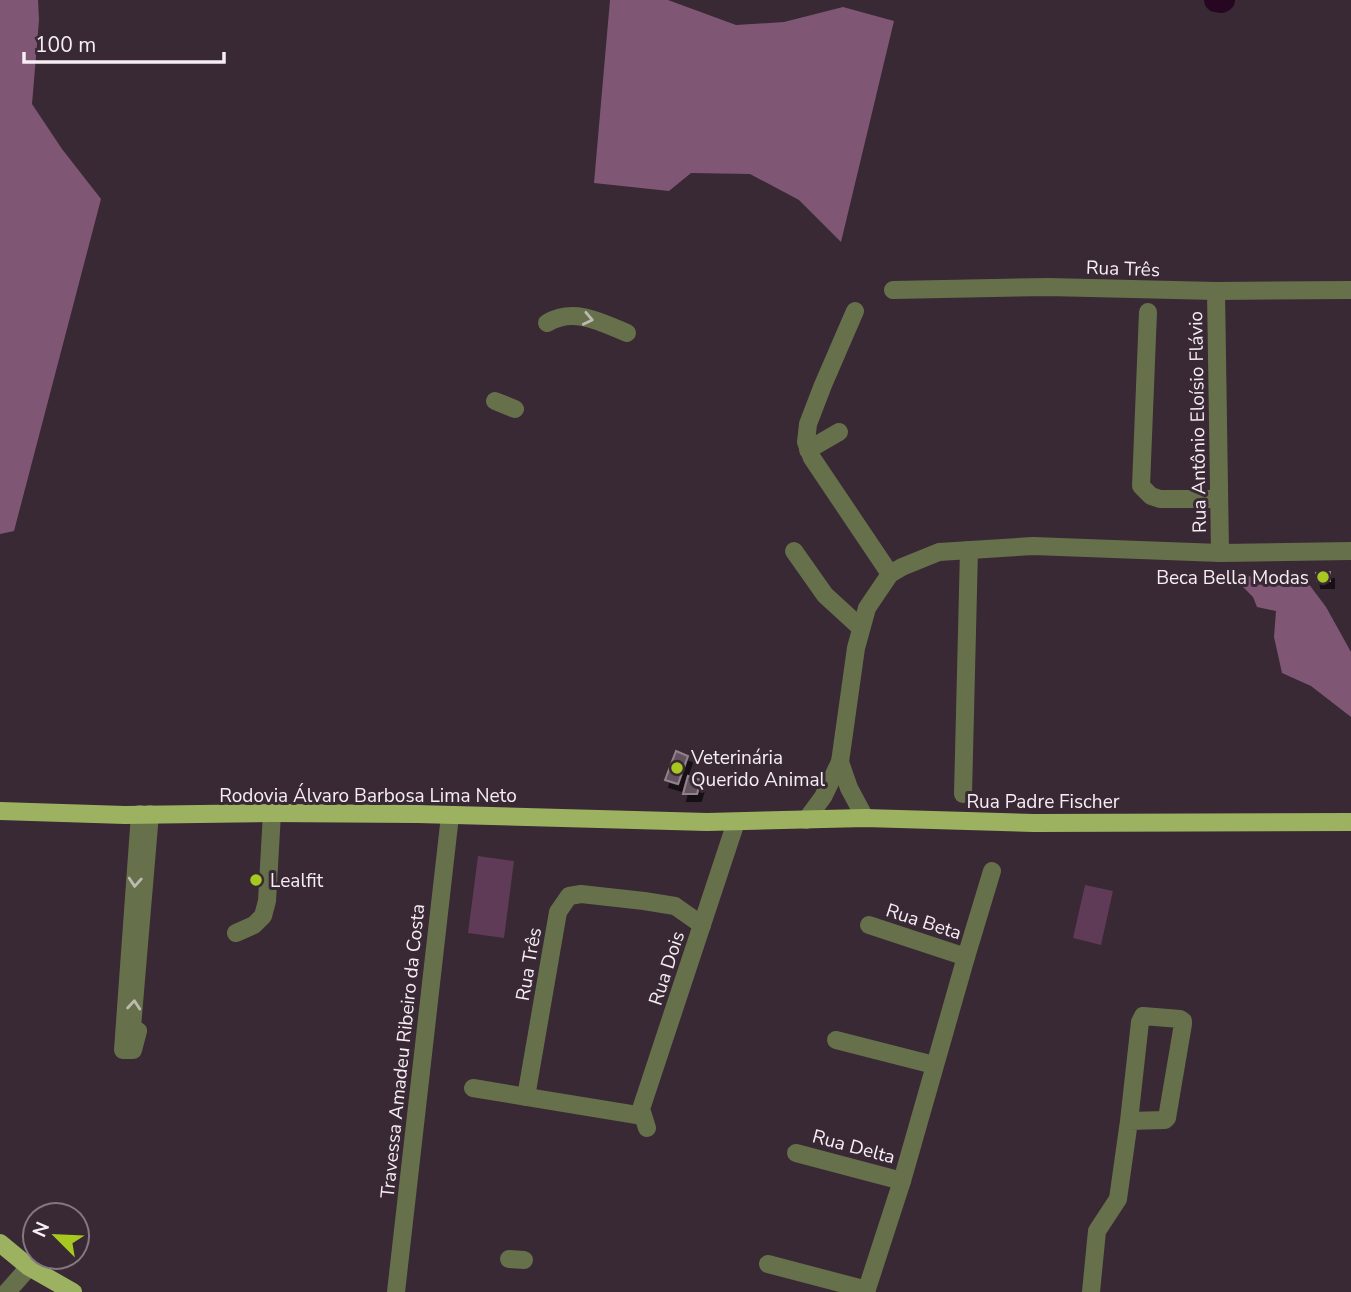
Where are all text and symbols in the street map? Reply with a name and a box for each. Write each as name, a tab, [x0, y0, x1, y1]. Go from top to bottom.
scale bar	[24, 21, 224, 65]
text: 100 m	[35, 31, 96, 59]
street label: Rua Três	[1085, 255, 1161, 283]
one-way arrow	[581, 310, 593, 325]
street label: Rua Antônio Eloísio Flávio	[1183, 311, 1213, 533]
place label: Beca Bella Modas	[1156, 565, 1309, 591]
marker: Beca Bella Modas	[1315, 569, 1331, 585]
place label: Veterinária Querido Animal	[690, 745, 825, 793]
marker: Veterinária Querido Animal	[669, 760, 685, 776]
street label: Rodovia Álvaro Barbosa Lima Neto	[219, 783, 517, 809]
street label: Rua Padre Fischer	[966, 789, 1120, 815]
place label: Lealfit	[270, 868, 324, 894]
marker: Lealfit	[248, 872, 264, 888]
one-way arrow	[128, 877, 143, 888]
street label: Rua Beta	[883, 898, 965, 946]
street label: Travessa Amadeu Ribeiro da Costa	[375, 903, 431, 1200]
street label: Rua Três	[510, 925, 548, 1003]
street label: Rua Dois	[643, 928, 691, 1009]
one-way arrow	[126, 999, 141, 1010]
street label: Rua Delta	[809, 1123, 898, 1170]
north arrow	[21, 1201, 91, 1271]
text: N	[27, 1218, 56, 1241]

